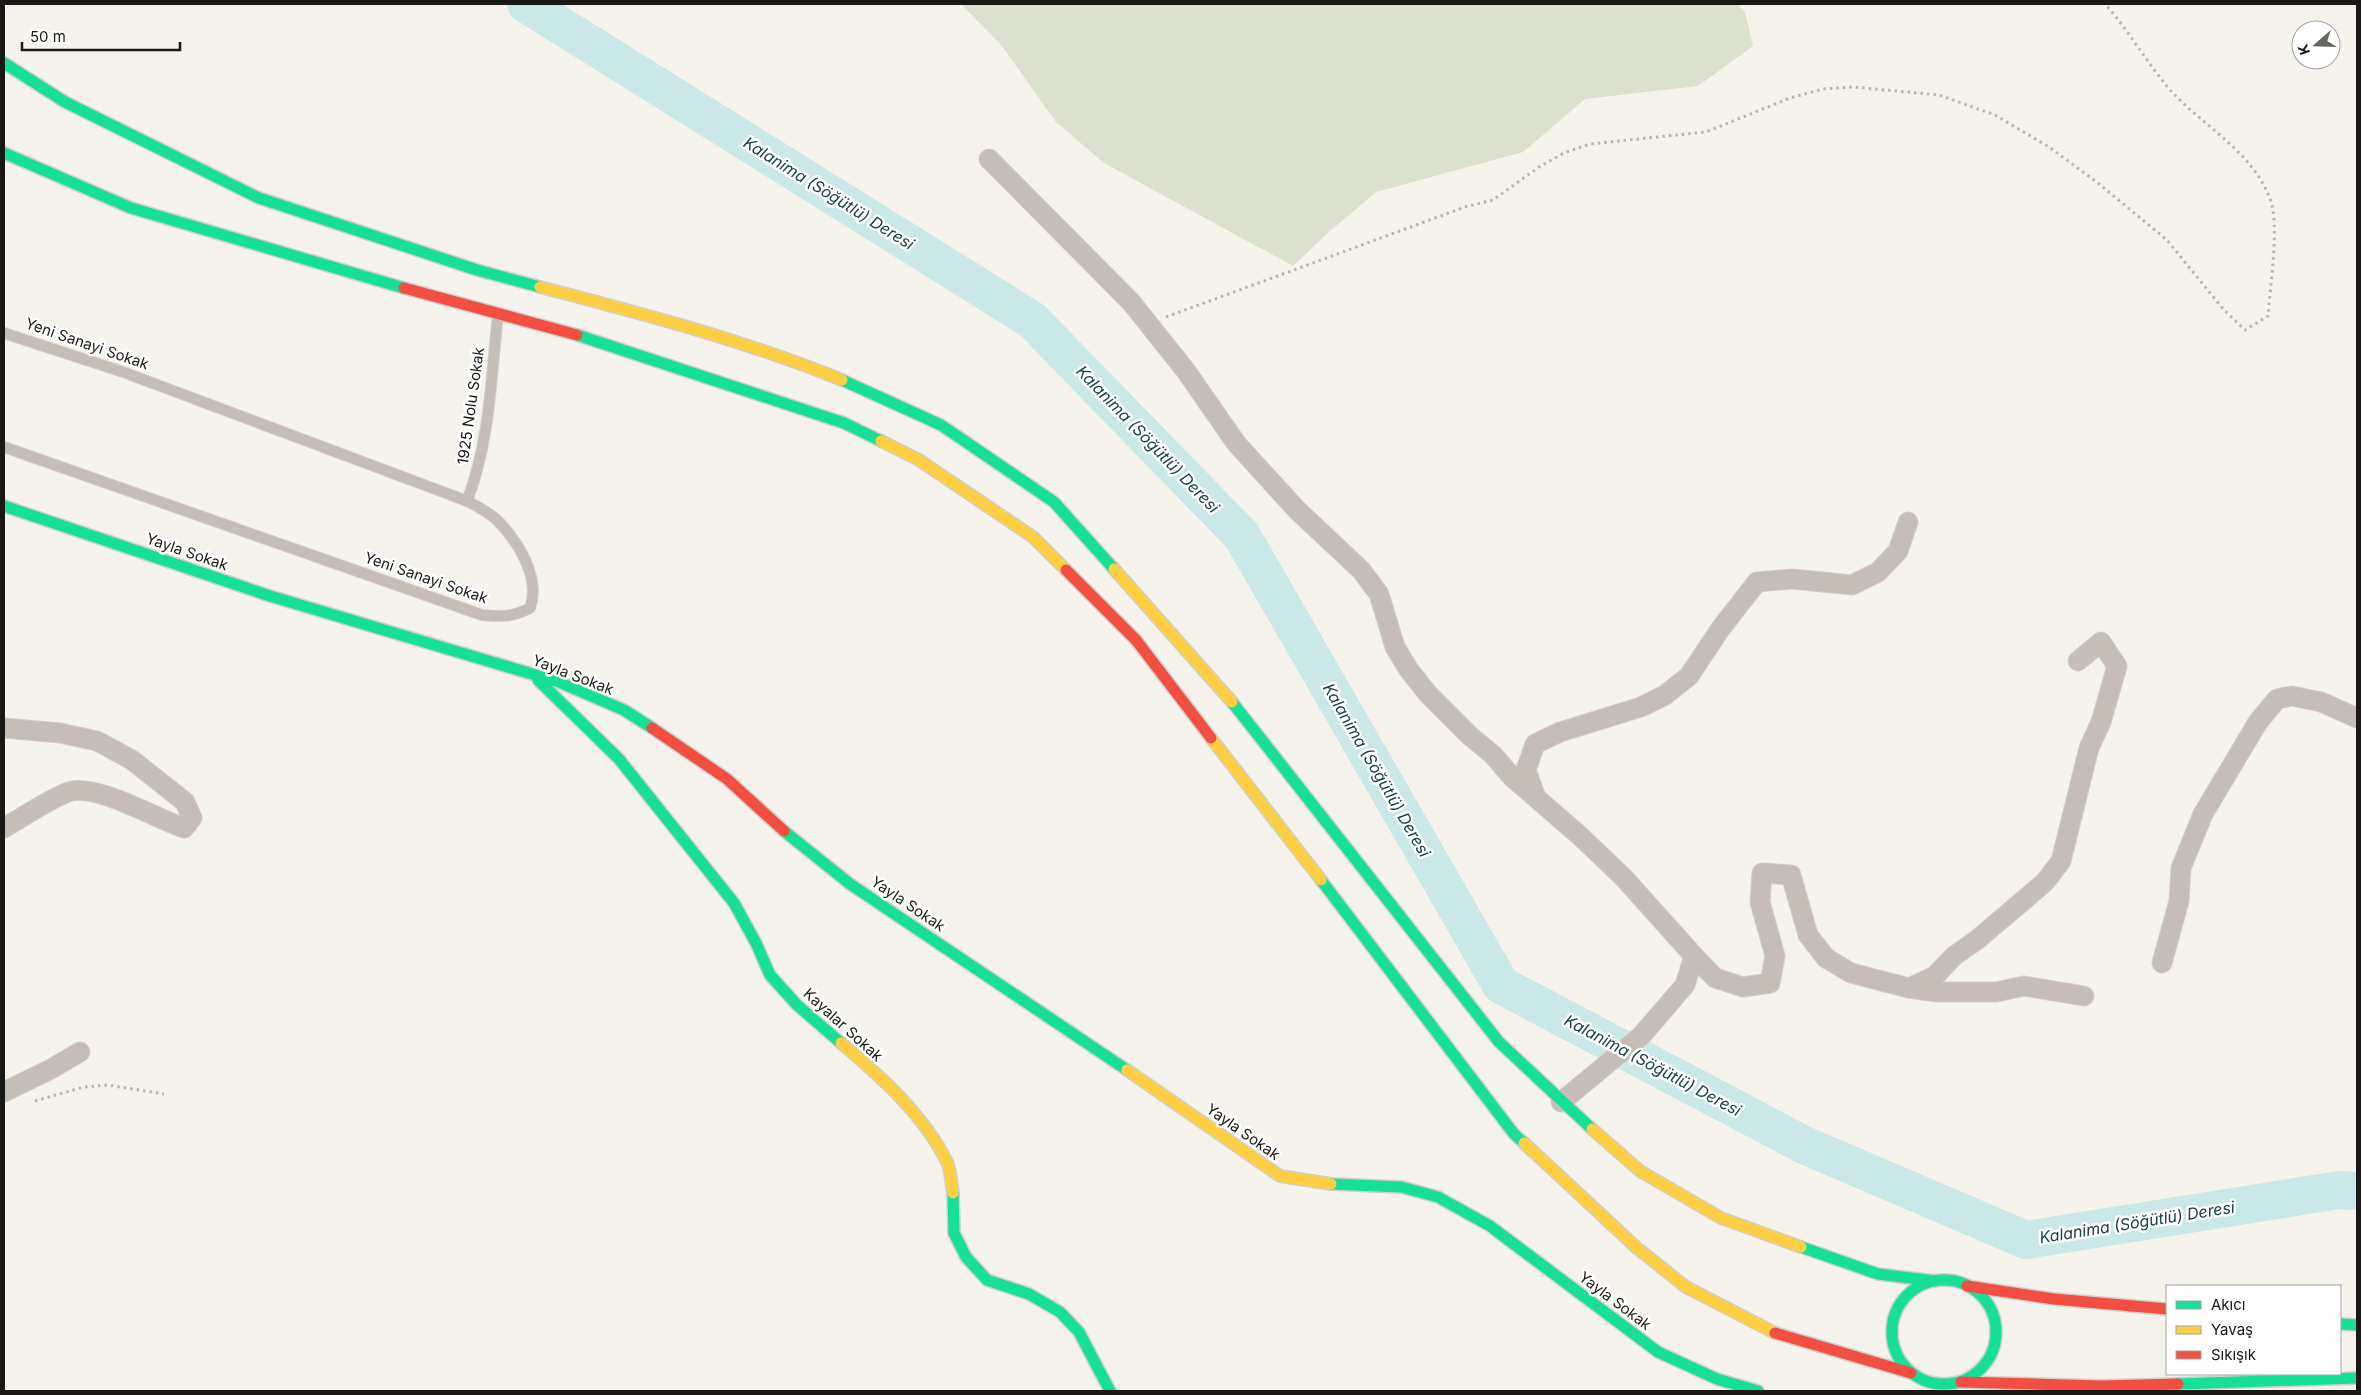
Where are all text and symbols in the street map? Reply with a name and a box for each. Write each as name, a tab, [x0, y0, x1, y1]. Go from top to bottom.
scale bar	[22, 20, 180, 52]
north arrow	[2291, 20, 2341, 70]
text: 50 m	[30, 27, 66, 46]
text: K	[2294, 42, 2313, 57]
water label: Kalanima (Söğütlü) Deresi	[740, 132, 919, 254]
street label: Yeni Sanayi Sokak	[23, 313, 152, 374]
street label: 1925 Nolu Sokak	[453, 345, 488, 466]
water label: Kalanima (Söğütlü) Deresi	[1072, 361, 1224, 518]
street label: Yayla Sokak	[144, 529, 231, 575]
street label: Yeni Sanayi Sokak	[362, 547, 491, 608]
street label: Yayla Sokak	[530, 650, 617, 699]
water label: Kalanima (Söğütlü) Deresi	[1319, 680, 1436, 861]
street label: Yayla Sokak	[867, 872, 950, 936]
street label: Kayalar Sokak	[800, 984, 888, 1066]
water label: Kalanima (Söğütlü) Deresi	[1561, 1010, 1746, 1121]
street label: Yayla Sokak	[1203, 1099, 1284, 1164]
water label: Kalanima (Söğütlü) Deresi	[2038, 1197, 2237, 1247]
street label: Yayla Sokak	[1575, 1267, 1656, 1334]
legend	[2166, 1285, 2341, 1375]
text: Akıcı	[2211, 1295, 2245, 1314]
text: Yavaş	[2211, 1320, 2253, 1339]
text: Sıkışık	[2211, 1345, 2257, 1364]

